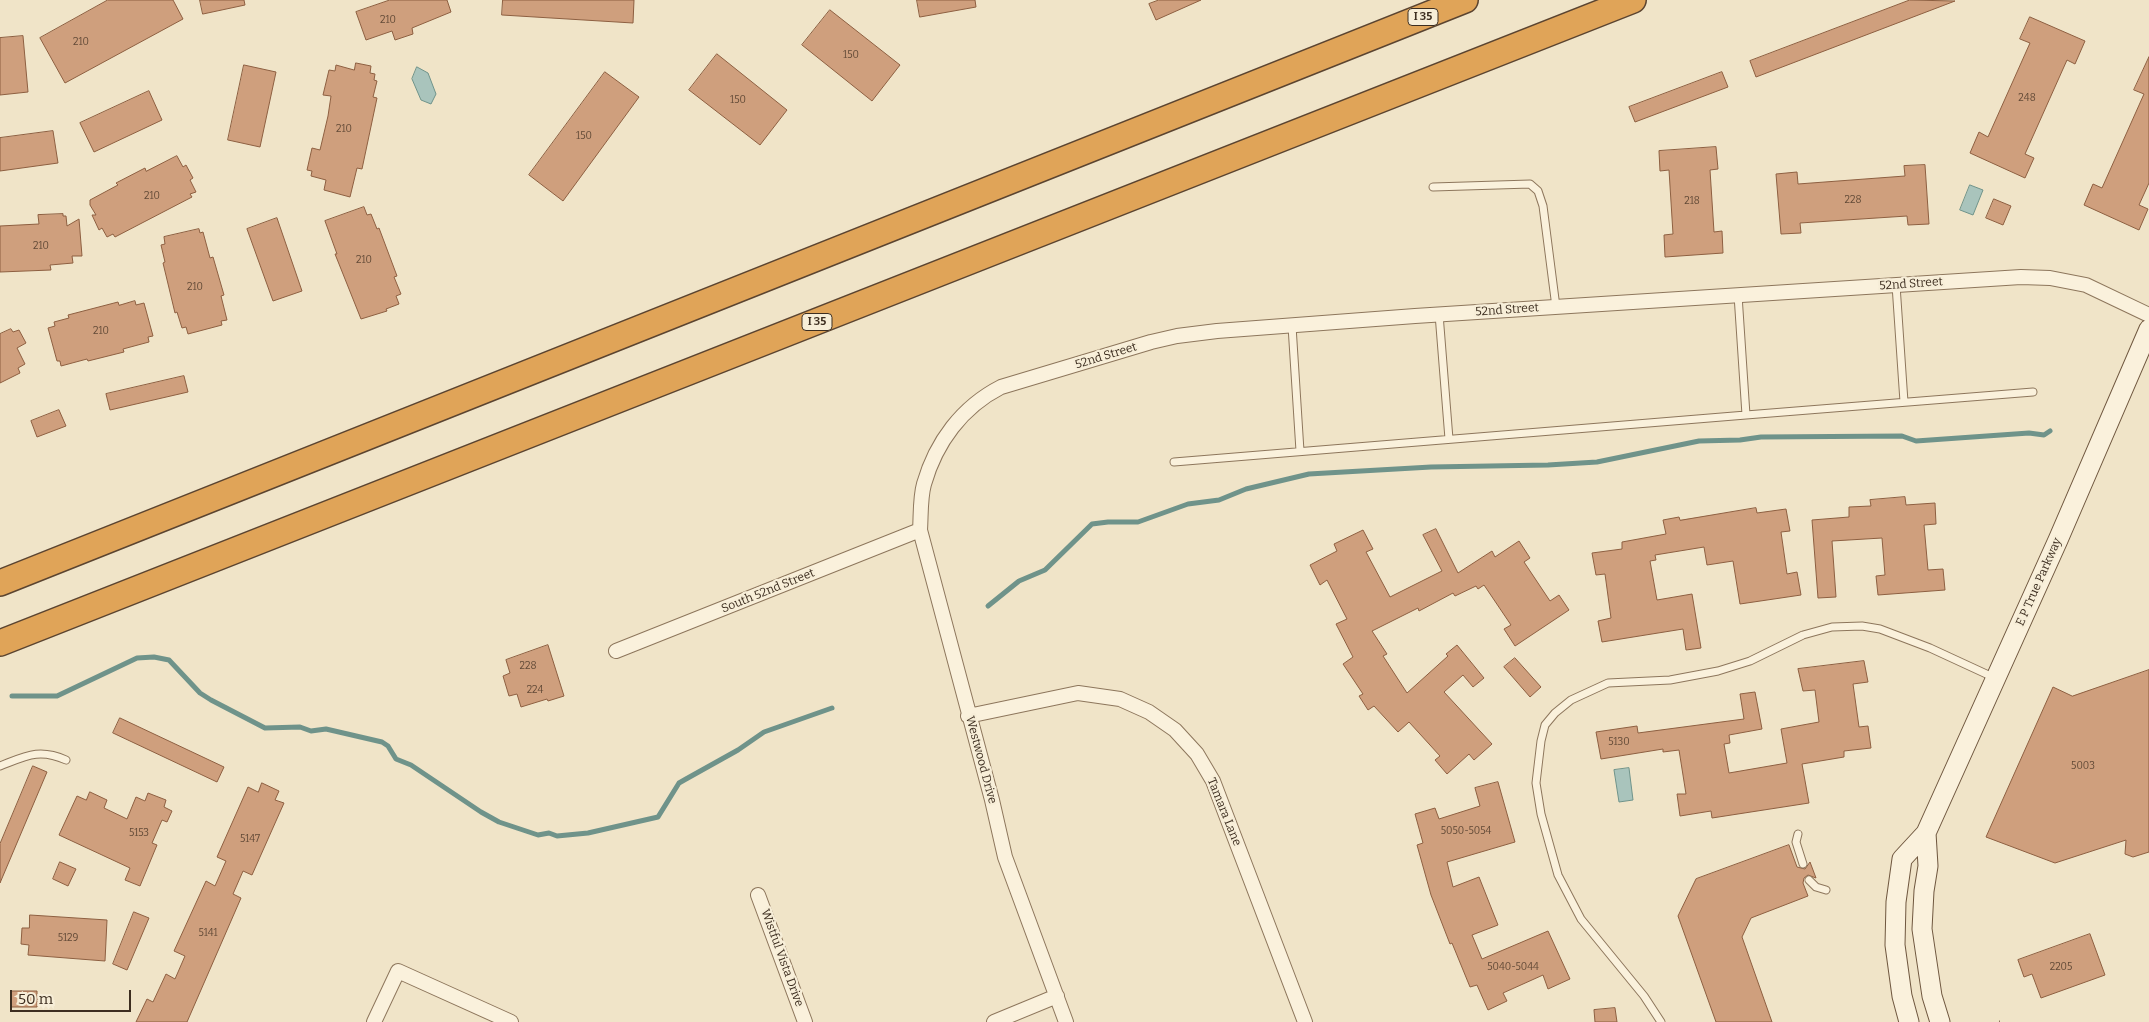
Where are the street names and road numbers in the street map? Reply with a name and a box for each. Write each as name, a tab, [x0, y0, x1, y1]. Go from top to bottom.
road number: I 35	[1408, 8, 1438, 26]
street label: 52nd Street	[1879, 275, 1943, 293]
street label: 52nd Street	[1475, 301, 1539, 319]
road number: I 35	[802, 314, 832, 331]
street label: 52nd Street	[1073, 340, 1139, 372]
street label: E P True Parkway	[2013, 536, 2065, 628]
street label: South 52nd Street	[719, 566, 817, 616]
street label: Westwood Drive	[962, 715, 1000, 805]
street label: Tamara Lane	[1204, 776, 1244, 848]
street label: Wistful Vista Drive	[758, 907, 806, 1009]

